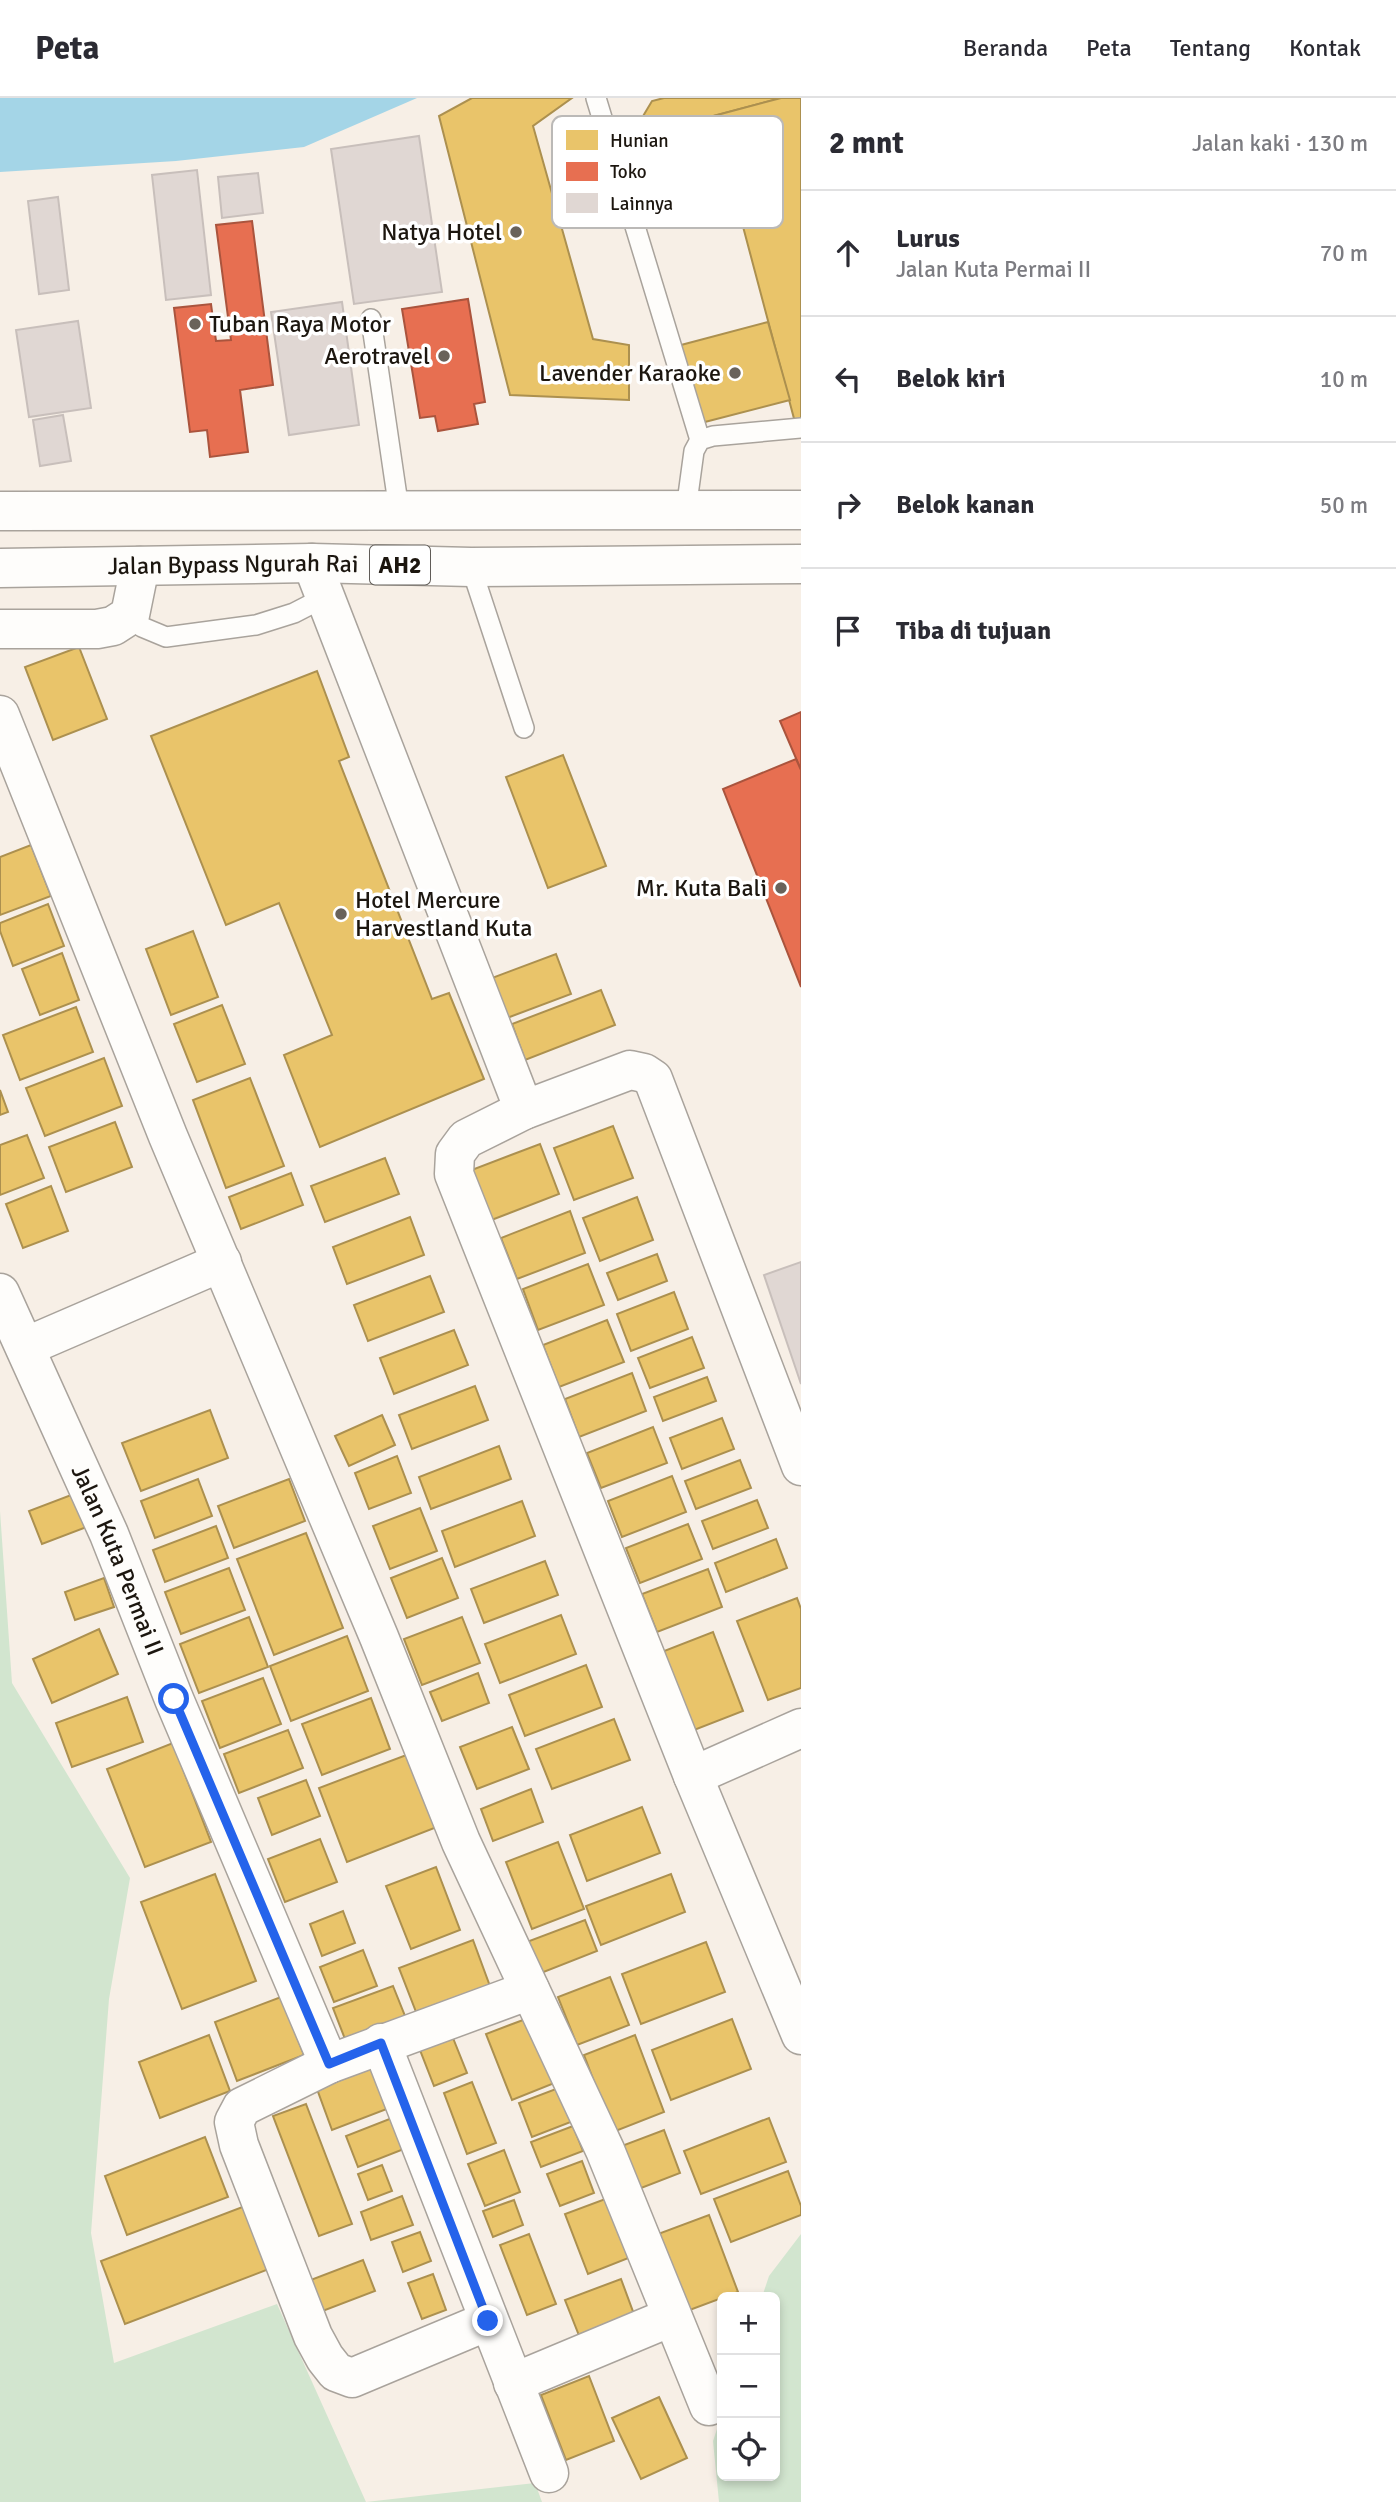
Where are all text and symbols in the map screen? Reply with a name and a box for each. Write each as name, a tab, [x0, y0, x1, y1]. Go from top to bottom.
text: Peta	[35, 28, 99, 69]
text: Beranda	[963, 33, 1048, 63]
text: Peta	[1086, 33, 1132, 63]
text: Tentang	[1170, 33, 1251, 63]
text: Kontak	[1289, 33, 1361, 63]
legend	[552, 116, 783, 228]
text: 2 mnt	[829, 125, 904, 162]
text: Hunian	[610, 129, 669, 153]
text: Jalan kaki · 130 m	[1192, 129, 1368, 158]
text: Toko	[610, 160, 647, 184]
text: Lainnya	[610, 192, 673, 216]
place label: Natya Hotel	[381, 217, 502, 247]
text: Lurus	[896, 223, 960, 255]
marker: Natya Hotel	[508, 224, 524, 240]
icon: ahead	[829, 234, 867, 272]
text: 70 m	[1320, 239, 1368, 268]
text: Jalan Kuta Permai II	[896, 255, 1091, 284]
place label: Tuban Raya Motor	[209, 309, 391, 339]
marker: Tuban Raya Motor	[187, 316, 203, 332]
place label: Aerotravel	[324, 341, 430, 371]
marker: Aerotravel	[436, 348, 452, 364]
place label: Lavender Karaoke	[539, 358, 721, 388]
icon: left	[829, 360, 867, 398]
text: Belok kiri	[896, 363, 1005, 395]
marker: Lavender Karaoke	[727, 365, 743, 381]
text: 10 m	[1320, 365, 1368, 394]
icon: right	[829, 486, 867, 524]
text: Belok kanan	[896, 489, 1034, 521]
text: 50 m	[1320, 491, 1368, 520]
road number: AH2	[370, 545, 430, 584]
street label: Jalan Bypass Ngurah Rai	[107, 548, 359, 581]
icon: arrive	[829, 612, 867, 650]
text: Tiba di tujuan	[896, 615, 1051, 647]
place label: Mr. Kuta Bali	[636, 873, 767, 903]
marker: Mr. Kuta Bali	[773, 880, 789, 896]
place label: Hotel Mercure Harvestland Kuta	[355, 885, 532, 943]
marker: Hotel Mercure Harvestland Kuta	[333, 906, 349, 922]
street label: Jalan Kuta Permai II	[65, 1460, 170, 1660]
route start	[158, 1683, 189, 1714]
map controls	[717, 2292, 780, 2481]
button: +	[717, 2292, 780, 2355]
route end	[472, 2305, 503, 2336]
button: −	[717, 2355, 780, 2418]
button: locate	[717, 2418, 780, 2481]

